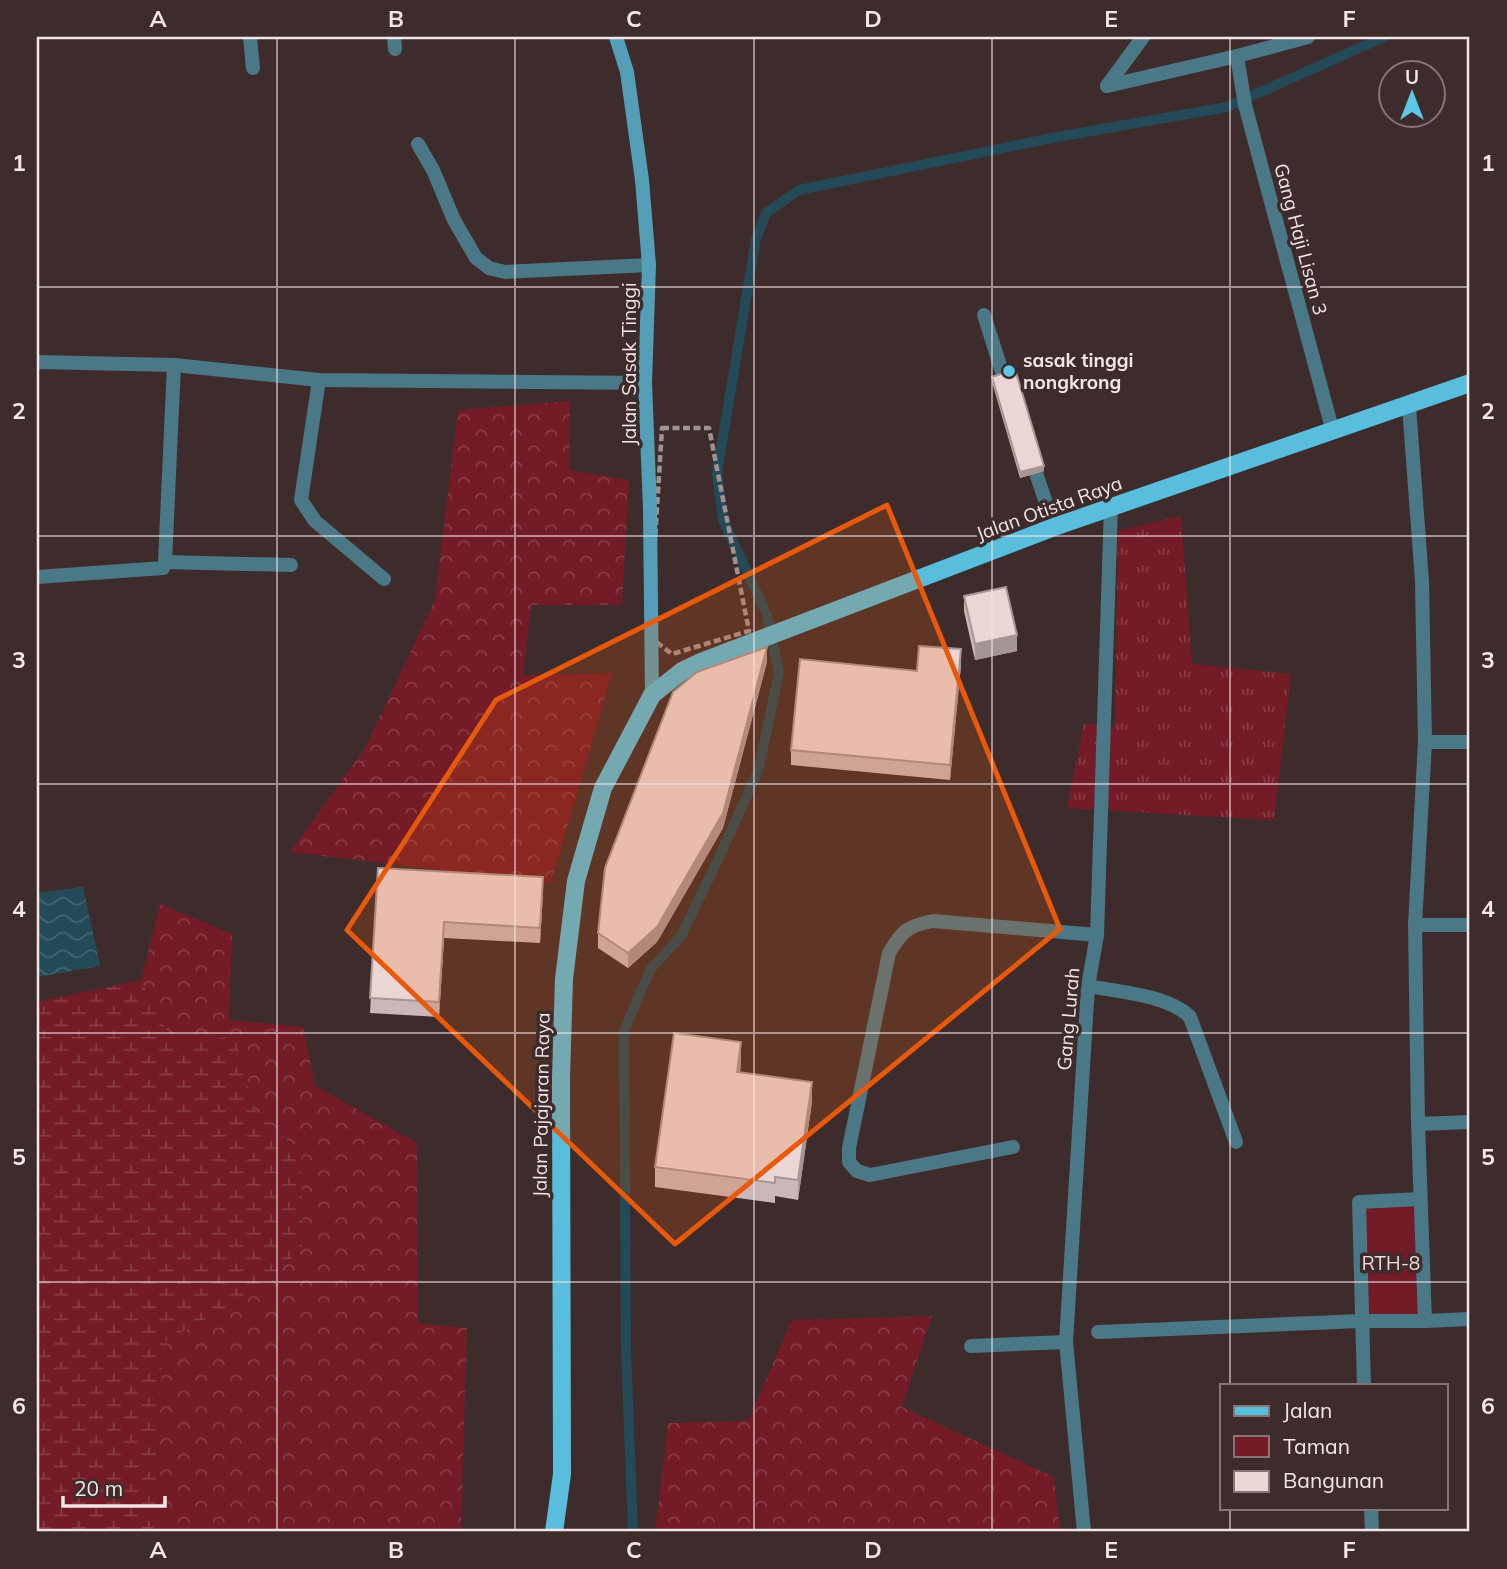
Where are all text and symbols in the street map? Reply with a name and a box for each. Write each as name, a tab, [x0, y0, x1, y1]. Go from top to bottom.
text: A	[149, 4, 167, 33]
text: B	[388, 4, 404, 33]
text: C	[626, 4, 642, 33]
text: D	[864, 4, 882, 33]
text: E	[1104, 4, 1118, 33]
text: F	[1342, 4, 1356, 33]
north arrow	[1378, 60, 1448, 130]
text: U	[1405, 65, 1419, 89]
text: 1	[12, 148, 26, 177]
text: 1	[1481, 148, 1495, 177]
street label: Gang Haji Lisan 3	[1269, 161, 1333, 317]
street label: Jalan Sasak Tinggi	[617, 282, 641, 446]
place label: sasak tinggi nongkrong	[1023, 348, 1134, 394]
marker: sasak tinggi nongkrong	[1001, 363, 1017, 379]
text: 2	[12, 396, 26, 425]
text: 2	[1481, 396, 1495, 425]
street label: Jalan Otista Raya	[973, 470, 1125, 546]
text: 3	[12, 645, 26, 674]
text: 3	[1481, 645, 1495, 674]
text: 4	[12, 894, 26, 923]
text: 4	[1481, 894, 1495, 923]
street label: Gang Lurah	[1052, 966, 1084, 1072]
street label: Jalan Pajajaran Raya	[527, 1012, 555, 1198]
text: 5	[12, 1142, 26, 1171]
text: 5	[1481, 1142, 1495, 1171]
park label: RTH-8	[1362, 1251, 1420, 1275]
legend	[1220, 1384, 1448, 1510]
text: 6	[12, 1391, 26, 1420]
text: 6	[1481, 1391, 1495, 1420]
text: Jalan	[1283, 1397, 1332, 1423]
text: Taman	[1283, 1433, 1350, 1459]
scale bar	[63, 1464, 164, 1508]
text: Bangunan	[1283, 1467, 1384, 1493]
text: 20 m	[74, 1475, 123, 1501]
text: A	[149, 1535, 167, 1564]
text: B	[388, 1535, 404, 1564]
text: C	[626, 1535, 642, 1564]
text: D	[864, 1535, 882, 1564]
text: E	[1104, 1535, 1118, 1564]
text: F	[1342, 1535, 1356, 1564]

